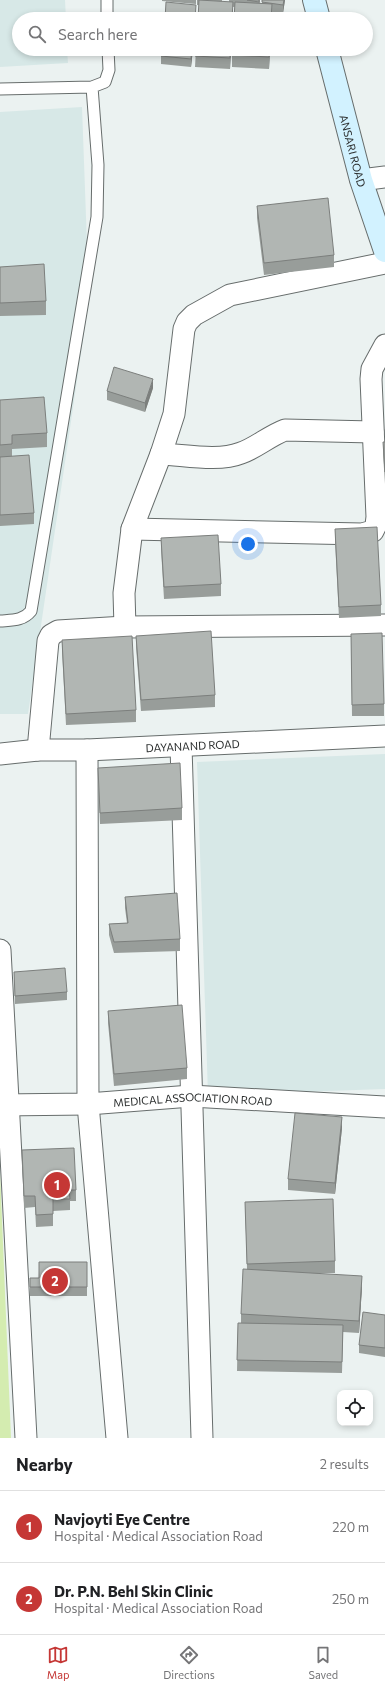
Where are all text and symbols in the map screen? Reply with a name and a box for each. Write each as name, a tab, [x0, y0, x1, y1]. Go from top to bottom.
search box	[12, 12, 373, 56]
icon: search	[26, 23, 48, 45]
text: Search here	[58, 25, 137, 43]
street label: ANSARI ROAD	[338, 113, 369, 188]
your location	[238, 534, 258, 554]
street label: DAYANAND ROAD	[145, 736, 240, 754]
street label: MEDICAL ASSOCIATION ROAD	[113, 1089, 273, 1109]
pin: 1	[44, 1170, 70, 1200]
pin: 2	[42, 1266, 68, 1296]
map controls	[337, 1390, 373, 1426]
button: locate	[337, 1390, 373, 1426]
text: Nearby	[16, 1454, 73, 1475]
text: 2 results	[320, 1456, 369, 1472]
text: Navjoyti Eye Centre	[54, 1510, 190, 1528]
text: 1	[26, 1519, 32, 1535]
text: 220 m	[332, 1519, 369, 1535]
text: Hospital · Medical Association Road	[54, 1528, 263, 1544]
text: Dr. P.N. Behl Skin Clinic	[54, 1582, 213, 1600]
text: 2	[25, 1591, 33, 1607]
text: 250 m	[332, 1591, 369, 1607]
text: Hospital · Medical Association Road	[54, 1600, 263, 1616]
tab: Map	[47, 1644, 70, 1681]
tab: Directions	[163, 1644, 215, 1681]
tab: Saved	[308, 1644, 338, 1681]

